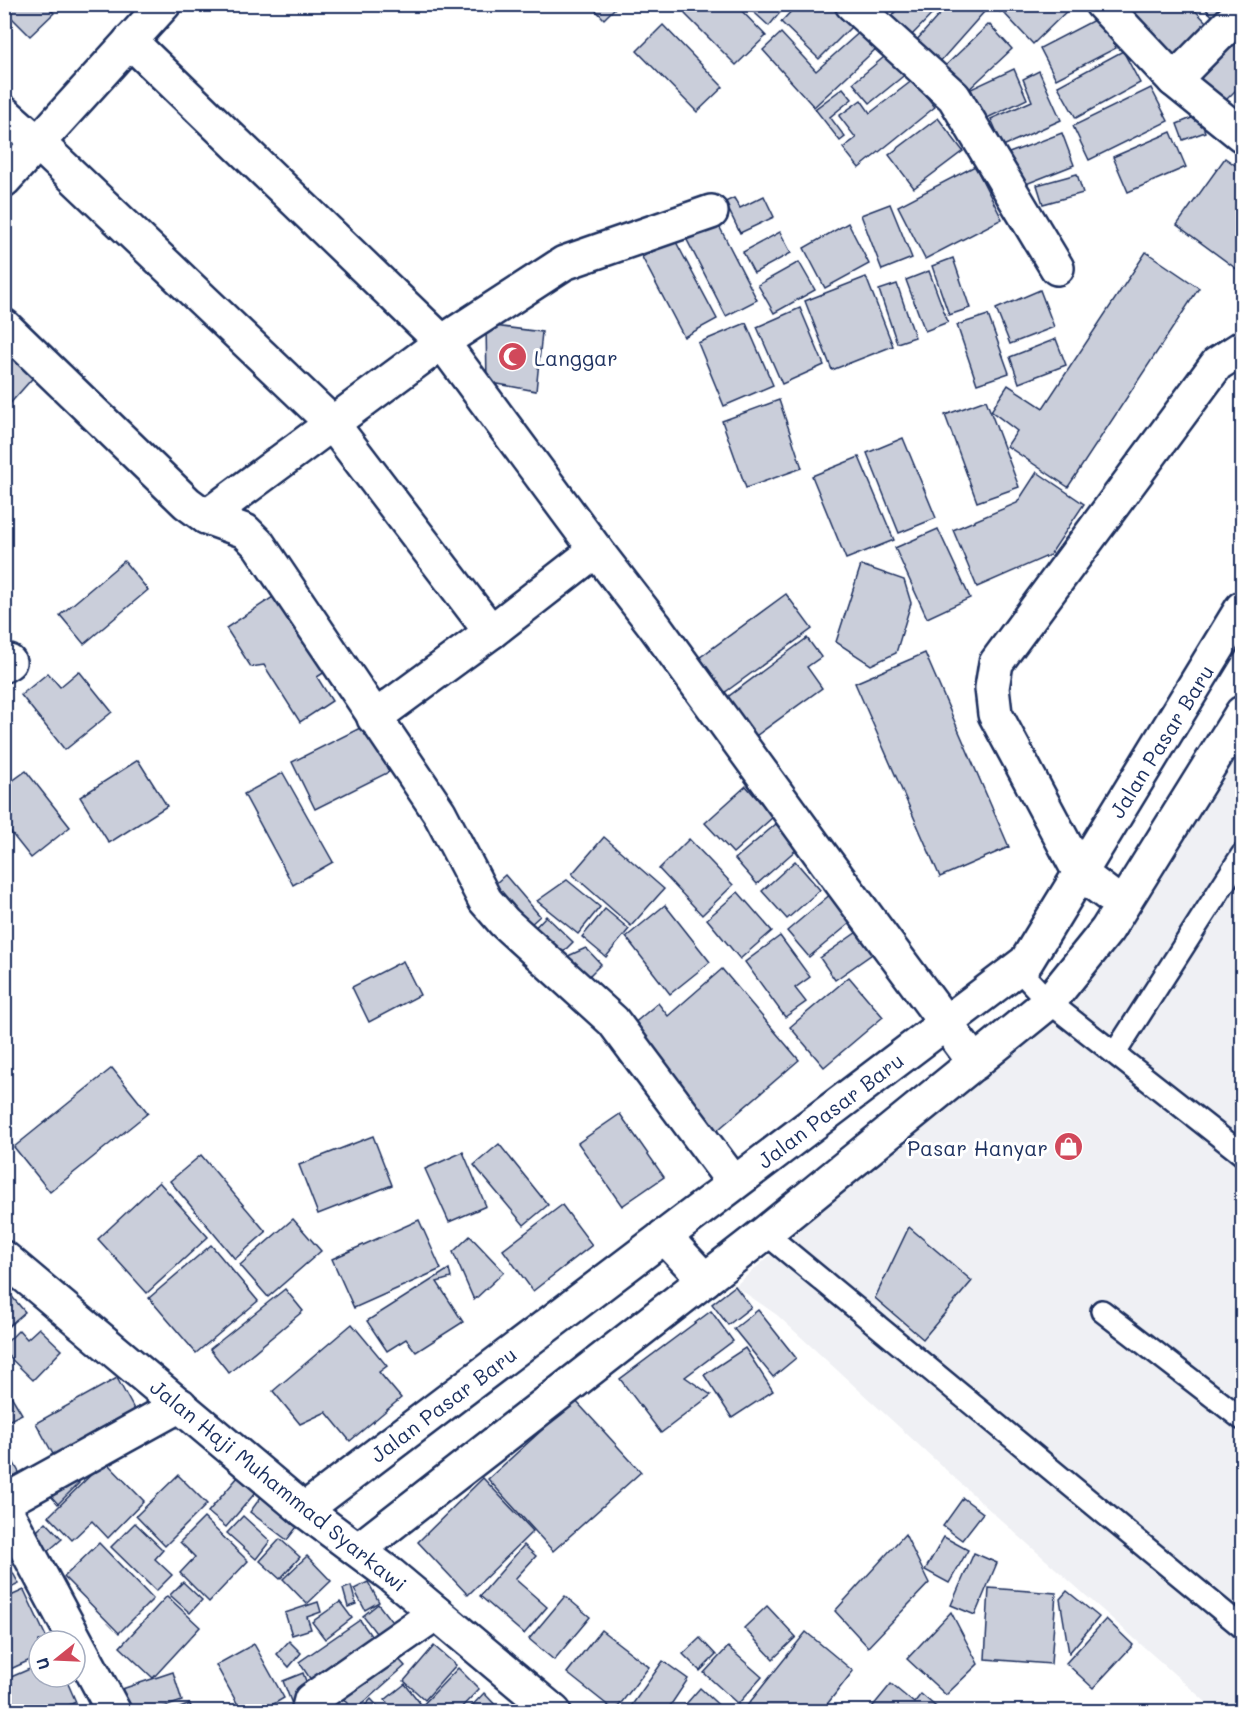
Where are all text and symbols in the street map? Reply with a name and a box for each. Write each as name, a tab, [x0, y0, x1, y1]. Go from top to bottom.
mosque icon: Langgar	[497, 341, 529, 373]
place label: Langgar	[534, 344, 618, 371]
street label: Jalan Pasar Baru	[1103, 659, 1219, 823]
street label: Jalan Pasar Baru	[752, 1046, 908, 1174]
shop icon: Pasar Hanyar	[1053, 1131, 1085, 1163]
place label: Pasar Hanyar	[907, 1134, 1048, 1161]
street label: Jalan Pasar Baru	[365, 1340, 521, 1468]
street label: Jalan Haji Muhammad Syarkawi	[145, 1373, 413, 1597]
north arrow	[27, 1629, 87, 1689]
text: U	[31, 1655, 54, 1672]

